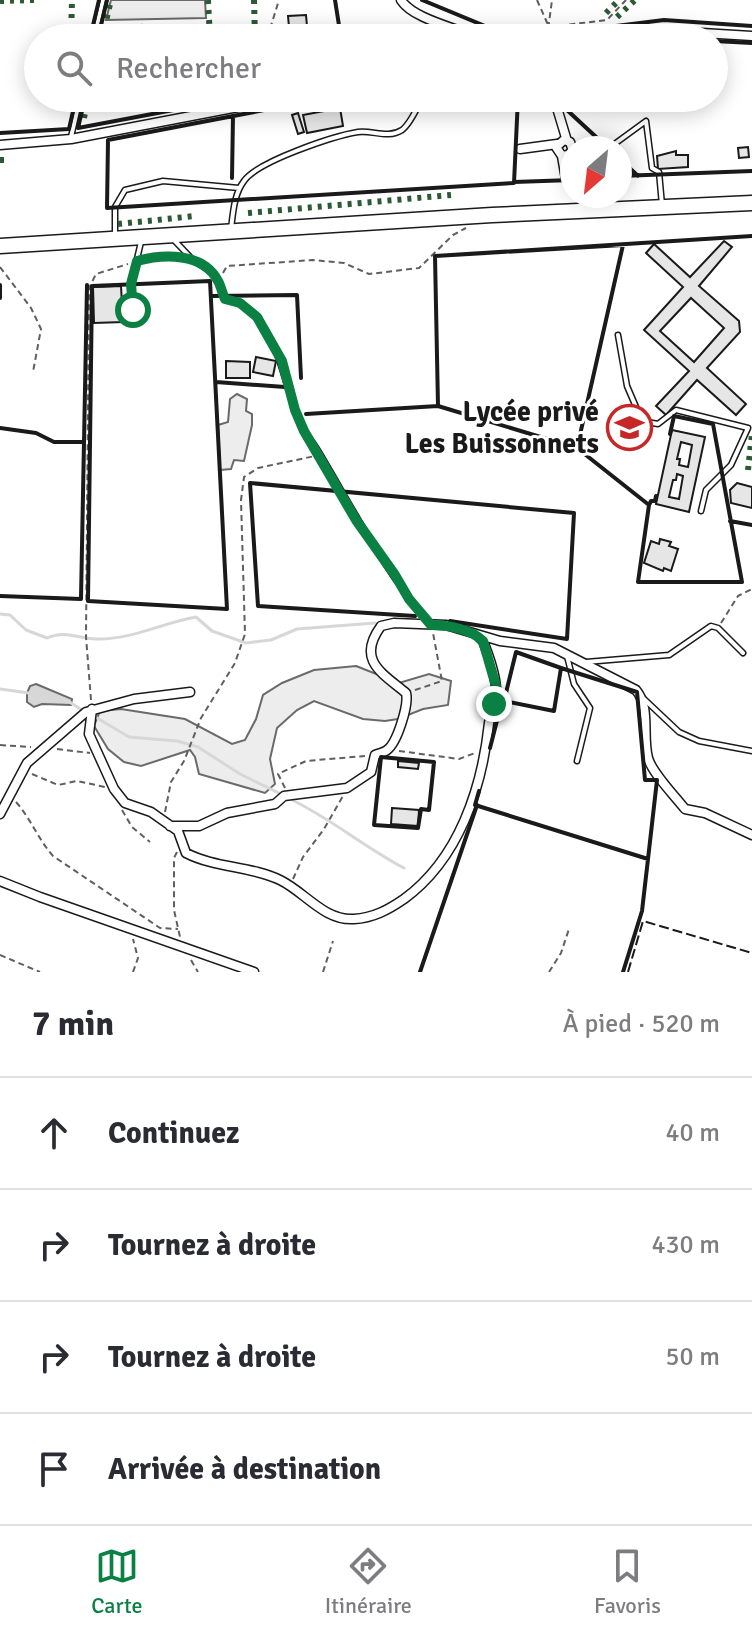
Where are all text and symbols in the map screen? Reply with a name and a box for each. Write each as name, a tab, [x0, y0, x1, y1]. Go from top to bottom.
search box	[24, 24, 728, 112]
icon: search	[52, 46, 96, 90]
text: Rechercher	[116, 50, 261, 87]
north arrow	[560, 136, 632, 208]
route start	[115, 292, 151, 328]
place label: Lycée privé Les Buissonnets	[404, 395, 599, 461]
school or university icon: Lycée privé Les Buissonnets	[606, 403, 654, 451]
route end	[476, 686, 512, 722]
text: 7 min	[32, 1003, 114, 1045]
text: À pied · 520 m	[563, 1008, 720, 1040]
icon: ahead	[32, 1111, 76, 1155]
text: Continuez	[108, 1115, 240, 1152]
text: 40 m	[665, 1117, 720, 1149]
icon: right	[32, 1223, 76, 1267]
text: Tournez à droite	[108, 1227, 316, 1264]
text: 430 m	[651, 1229, 720, 1261]
icon: right	[32, 1335, 76, 1379]
text: Tournez à droite	[108, 1339, 316, 1376]
text: 50 m	[665, 1341, 720, 1373]
icon: arrive	[32, 1447, 76, 1491]
text: Arrivée à destination	[108, 1451, 381, 1488]
tab: Carte	[91, 1544, 142, 1619]
tab: Itinéraire	[325, 1544, 412, 1619]
tab: Favoris	[594, 1544, 661, 1619]

